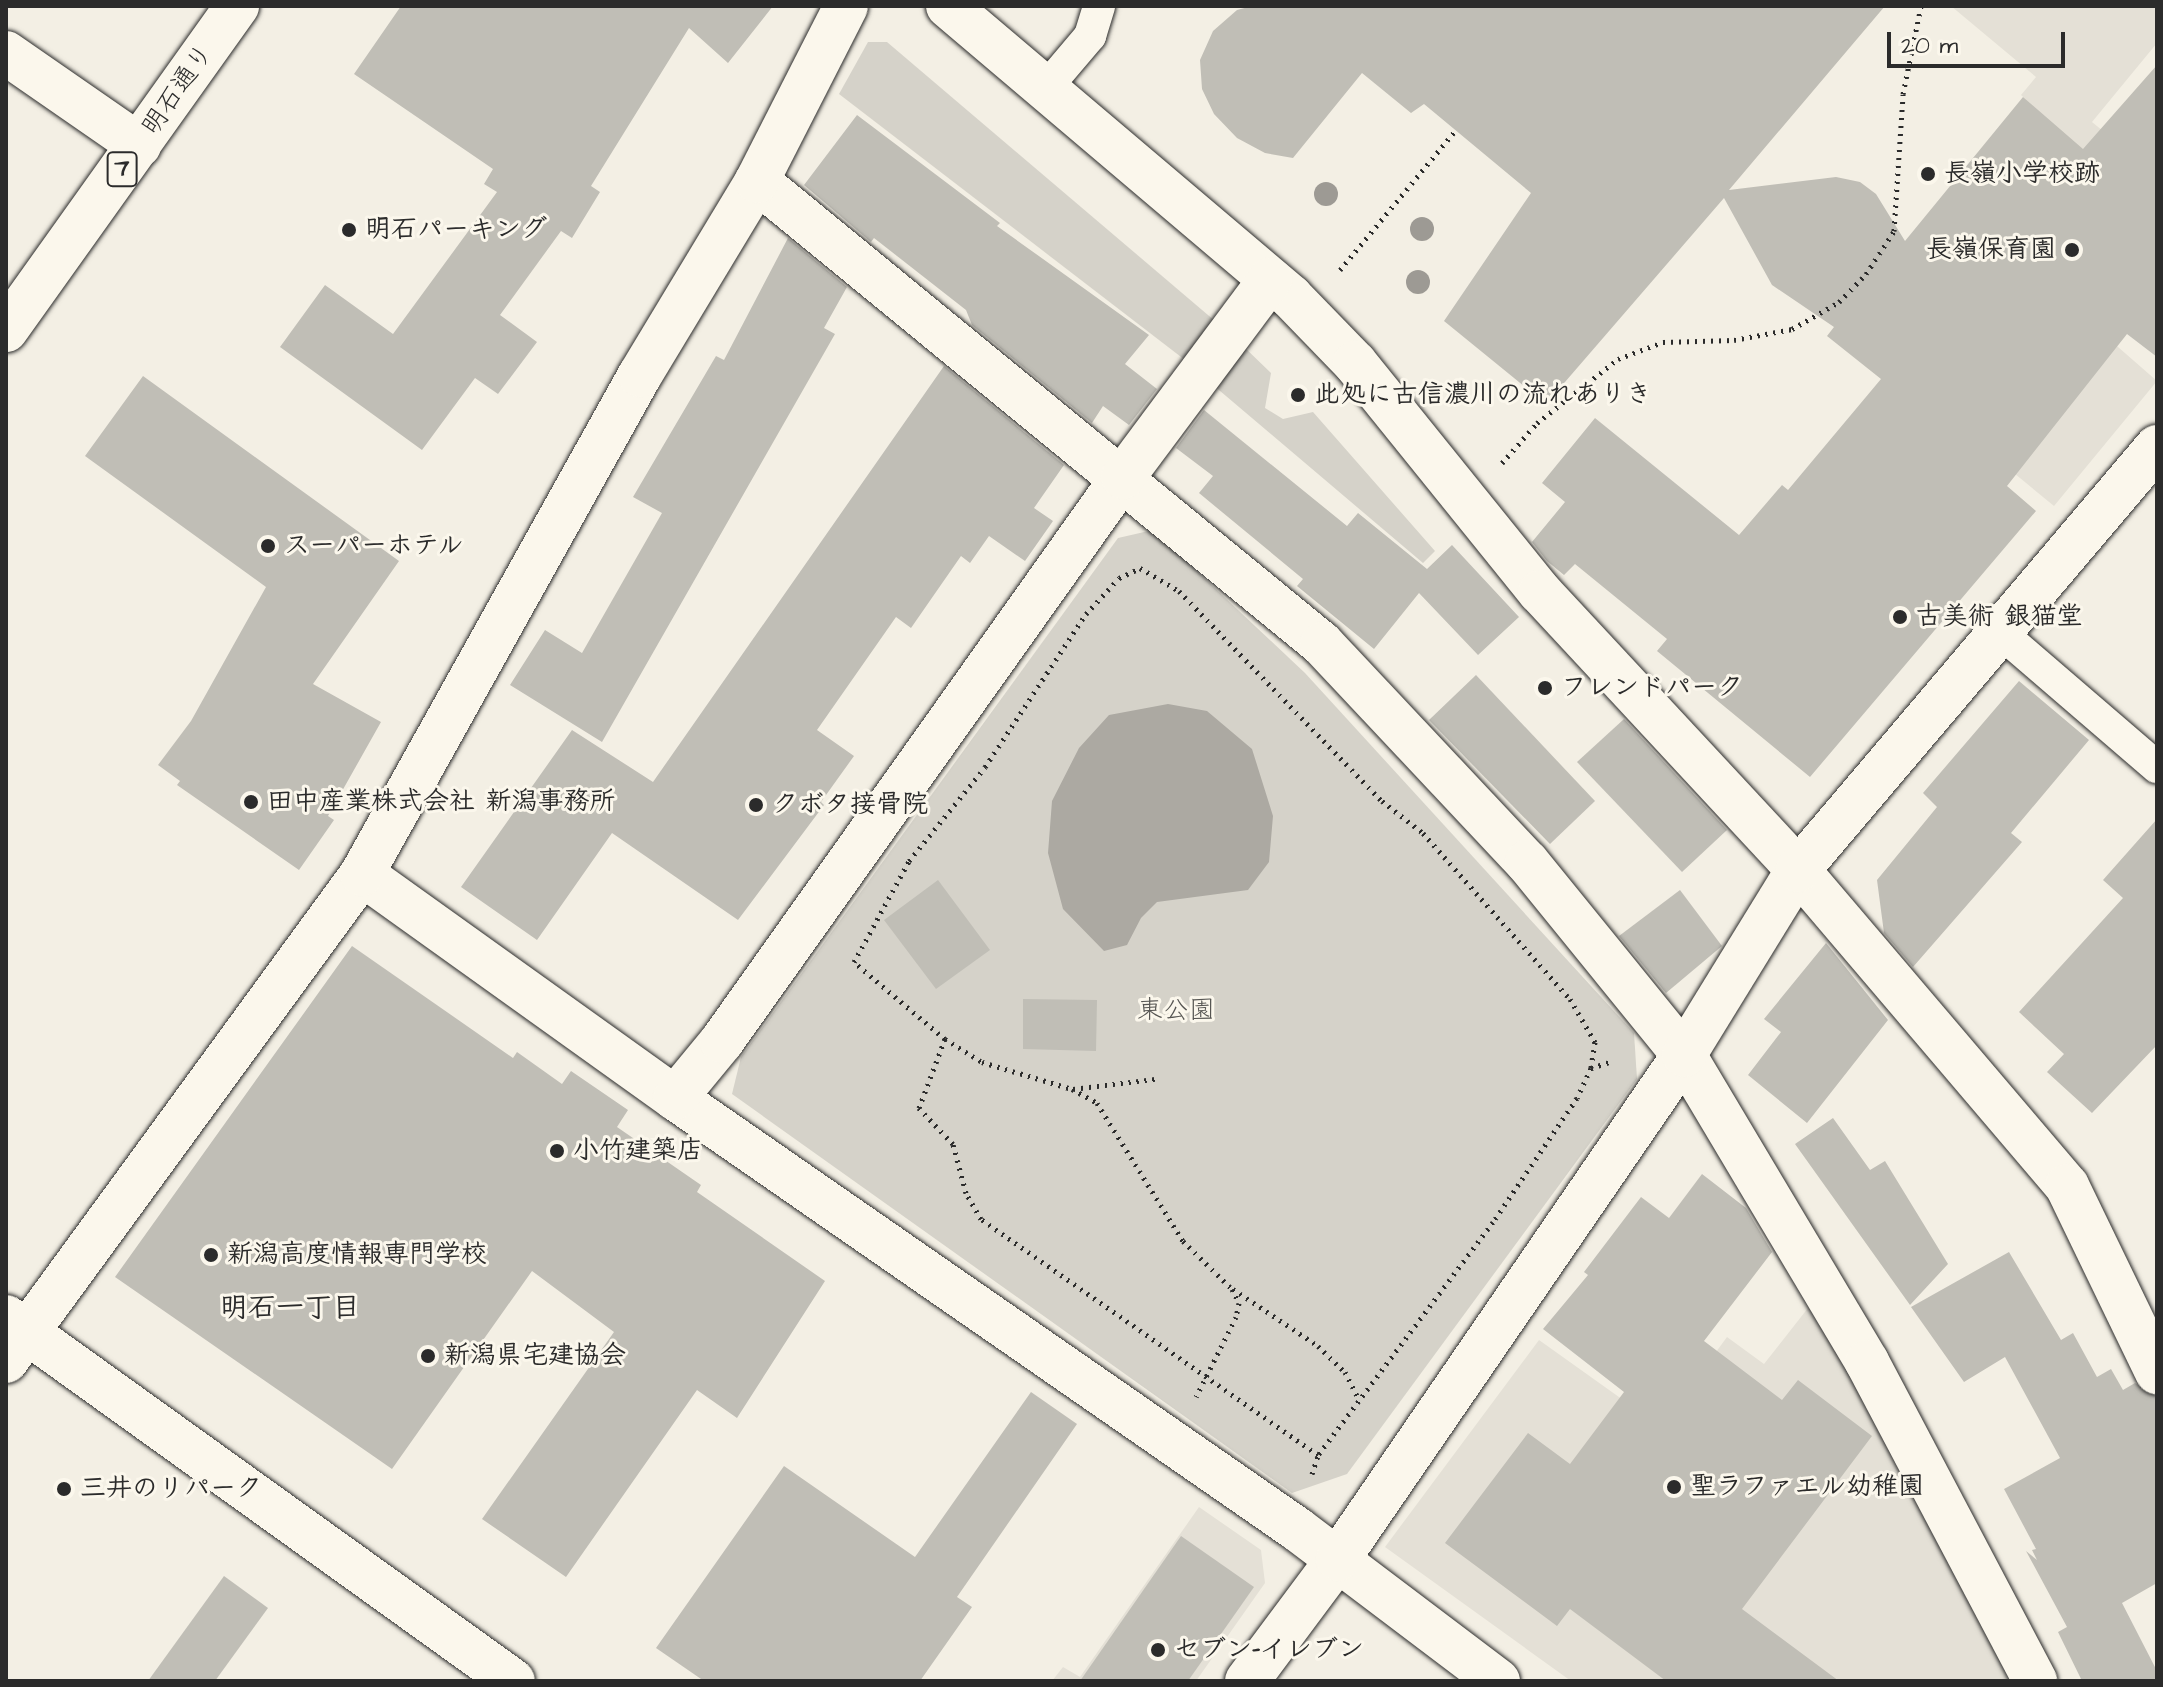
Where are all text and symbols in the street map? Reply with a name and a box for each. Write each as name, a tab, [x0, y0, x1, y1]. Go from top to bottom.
scale bar	[1891, 16, 2069, 66]
text: 20 m	[1901, 29, 1958, 63]
street label: 明石通り	[135, 38, 221, 142]
road number: 7	[106, 149, 138, 189]
place label: 長嶺小学校跡	[1944, 158, 2100, 190]
marker: 長嶺小学校跡	[1919, 165, 1937, 183]
place label: 明石パーキング	[365, 214, 547, 246]
marker: 明石パーキング	[340, 221, 358, 239]
place label: 長嶺保育園	[1926, 234, 2056, 266]
marker: 長嶺保育園	[2063, 241, 2081, 259]
place label: 此処に古信濃川の流れありき	[1314, 379, 1652, 411]
marker: 此処に古信濃川の流れありき	[1289, 386, 1307, 404]
place label: スーパーホテル	[284, 530, 465, 562]
marker: スーパーホテル	[259, 537, 277, 555]
place label: 古美術 銀猫堂	[1916, 601, 2082, 633]
marker: 古美術 銀猫堂	[1891, 608, 1909, 626]
place label: フレンドパーク	[1561, 672, 1743, 704]
marker: フレンドパーク	[1536, 679, 1554, 697]
place label: 田中産業株式会社 新潟事務所	[267, 786, 615, 818]
place label: クボタ接骨院	[772, 789, 928, 821]
marker: 田中産業株式会社 新潟事務所	[242, 793, 260, 811]
marker: クボタ接骨院	[747, 796, 765, 814]
park label: 東公園	[1137, 995, 1215, 1027]
place label: 小竹建築店	[573, 1135, 703, 1167]
marker: 小竹建築店	[548, 1142, 566, 1160]
place label: 新潟高度情報専門学校	[227, 1239, 487, 1271]
marker: 新潟高度情報専門学校	[202, 1246, 220, 1264]
district label: 明石一丁目	[220, 1291, 360, 1325]
place label: 新潟県宅建協会	[444, 1340, 626, 1372]
marker: 新潟県宅建協会	[419, 1347, 437, 1365]
place label: 聖ラファエル幼稚園	[1690, 1471, 1924, 1503]
place label: 三井のリパーク	[80, 1473, 262, 1505]
marker: 聖ラファエル幼稚園	[1665, 1478, 1683, 1496]
marker: 三井のリパーク	[55, 1480, 73, 1498]
place label: セブン-イレブン	[1174, 1634, 1364, 1666]
marker: セブン-イレブン	[1149, 1641, 1167, 1659]

